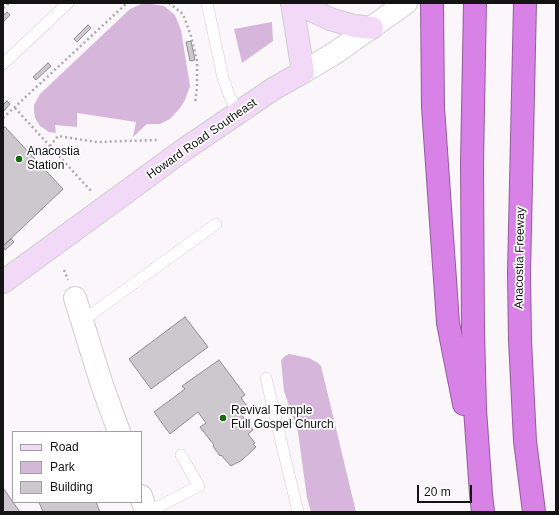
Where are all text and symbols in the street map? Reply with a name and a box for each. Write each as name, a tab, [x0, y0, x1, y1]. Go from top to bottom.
street label: Howard Road Southeast	[144, 96, 260, 182]
place label: Anacostia Station	[27, 145, 80, 173]
marker: Anacostia Station	[14, 154, 24, 164]
street label: Anacostia Freeway	[512, 207, 528, 309]
place label: Revival Temple Full Gospel Church	[231, 404, 334, 432]
marker: Revival Temple Full Gospel Church	[218, 413, 228, 423]
legend	[12, 431, 142, 503]
text: Road	[50, 440, 79, 454]
text: Park	[50, 460, 75, 474]
scale bar	[419, 477, 474, 503]
text: Building	[50, 480, 93, 494]
text: 20 m	[424, 485, 451, 499]

